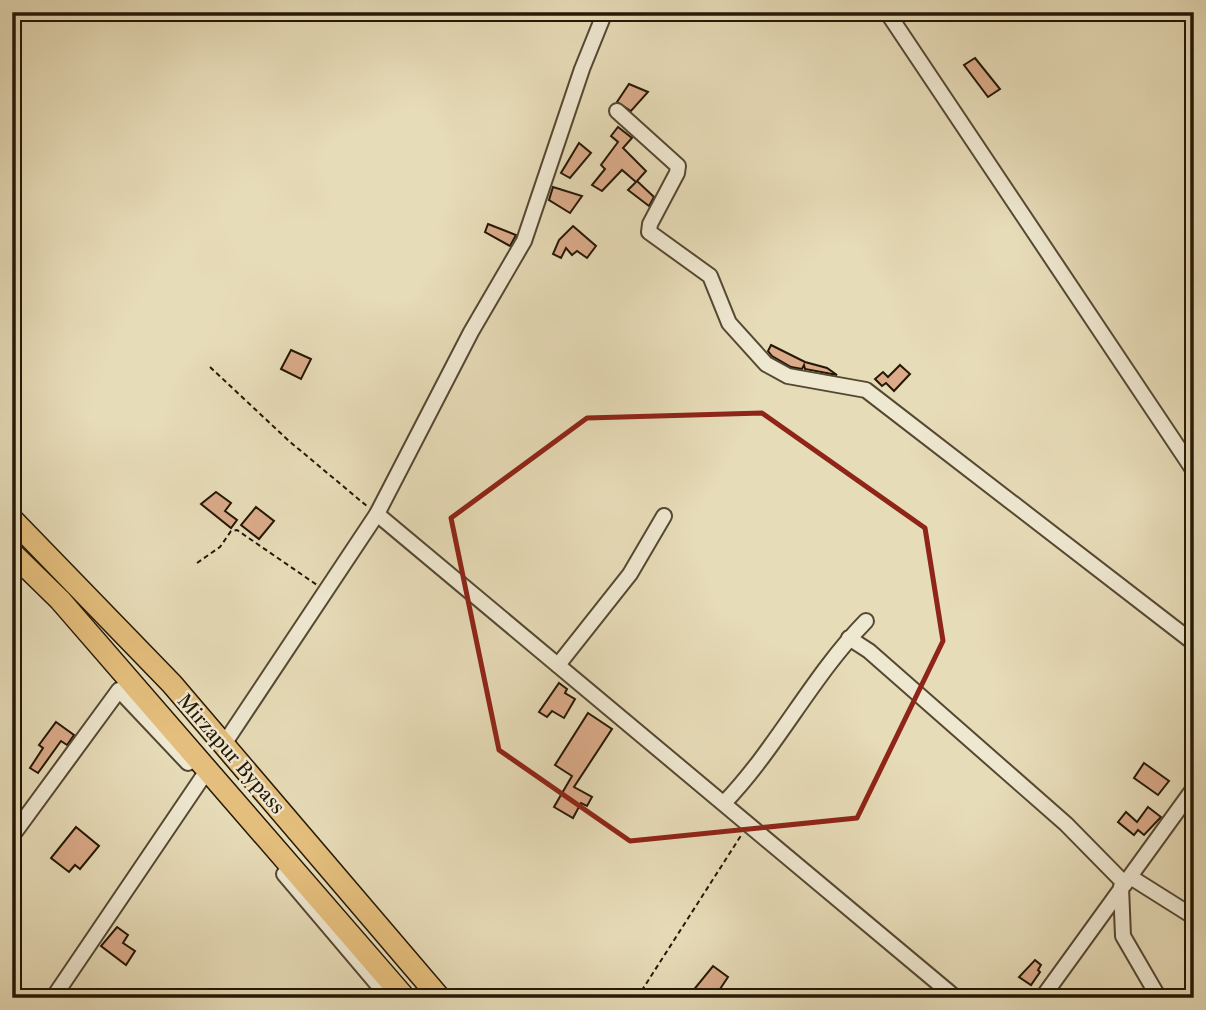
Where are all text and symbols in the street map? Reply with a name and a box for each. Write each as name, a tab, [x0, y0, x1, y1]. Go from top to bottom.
street label: Mirzapur Bypass	[173, 690, 289, 818]

